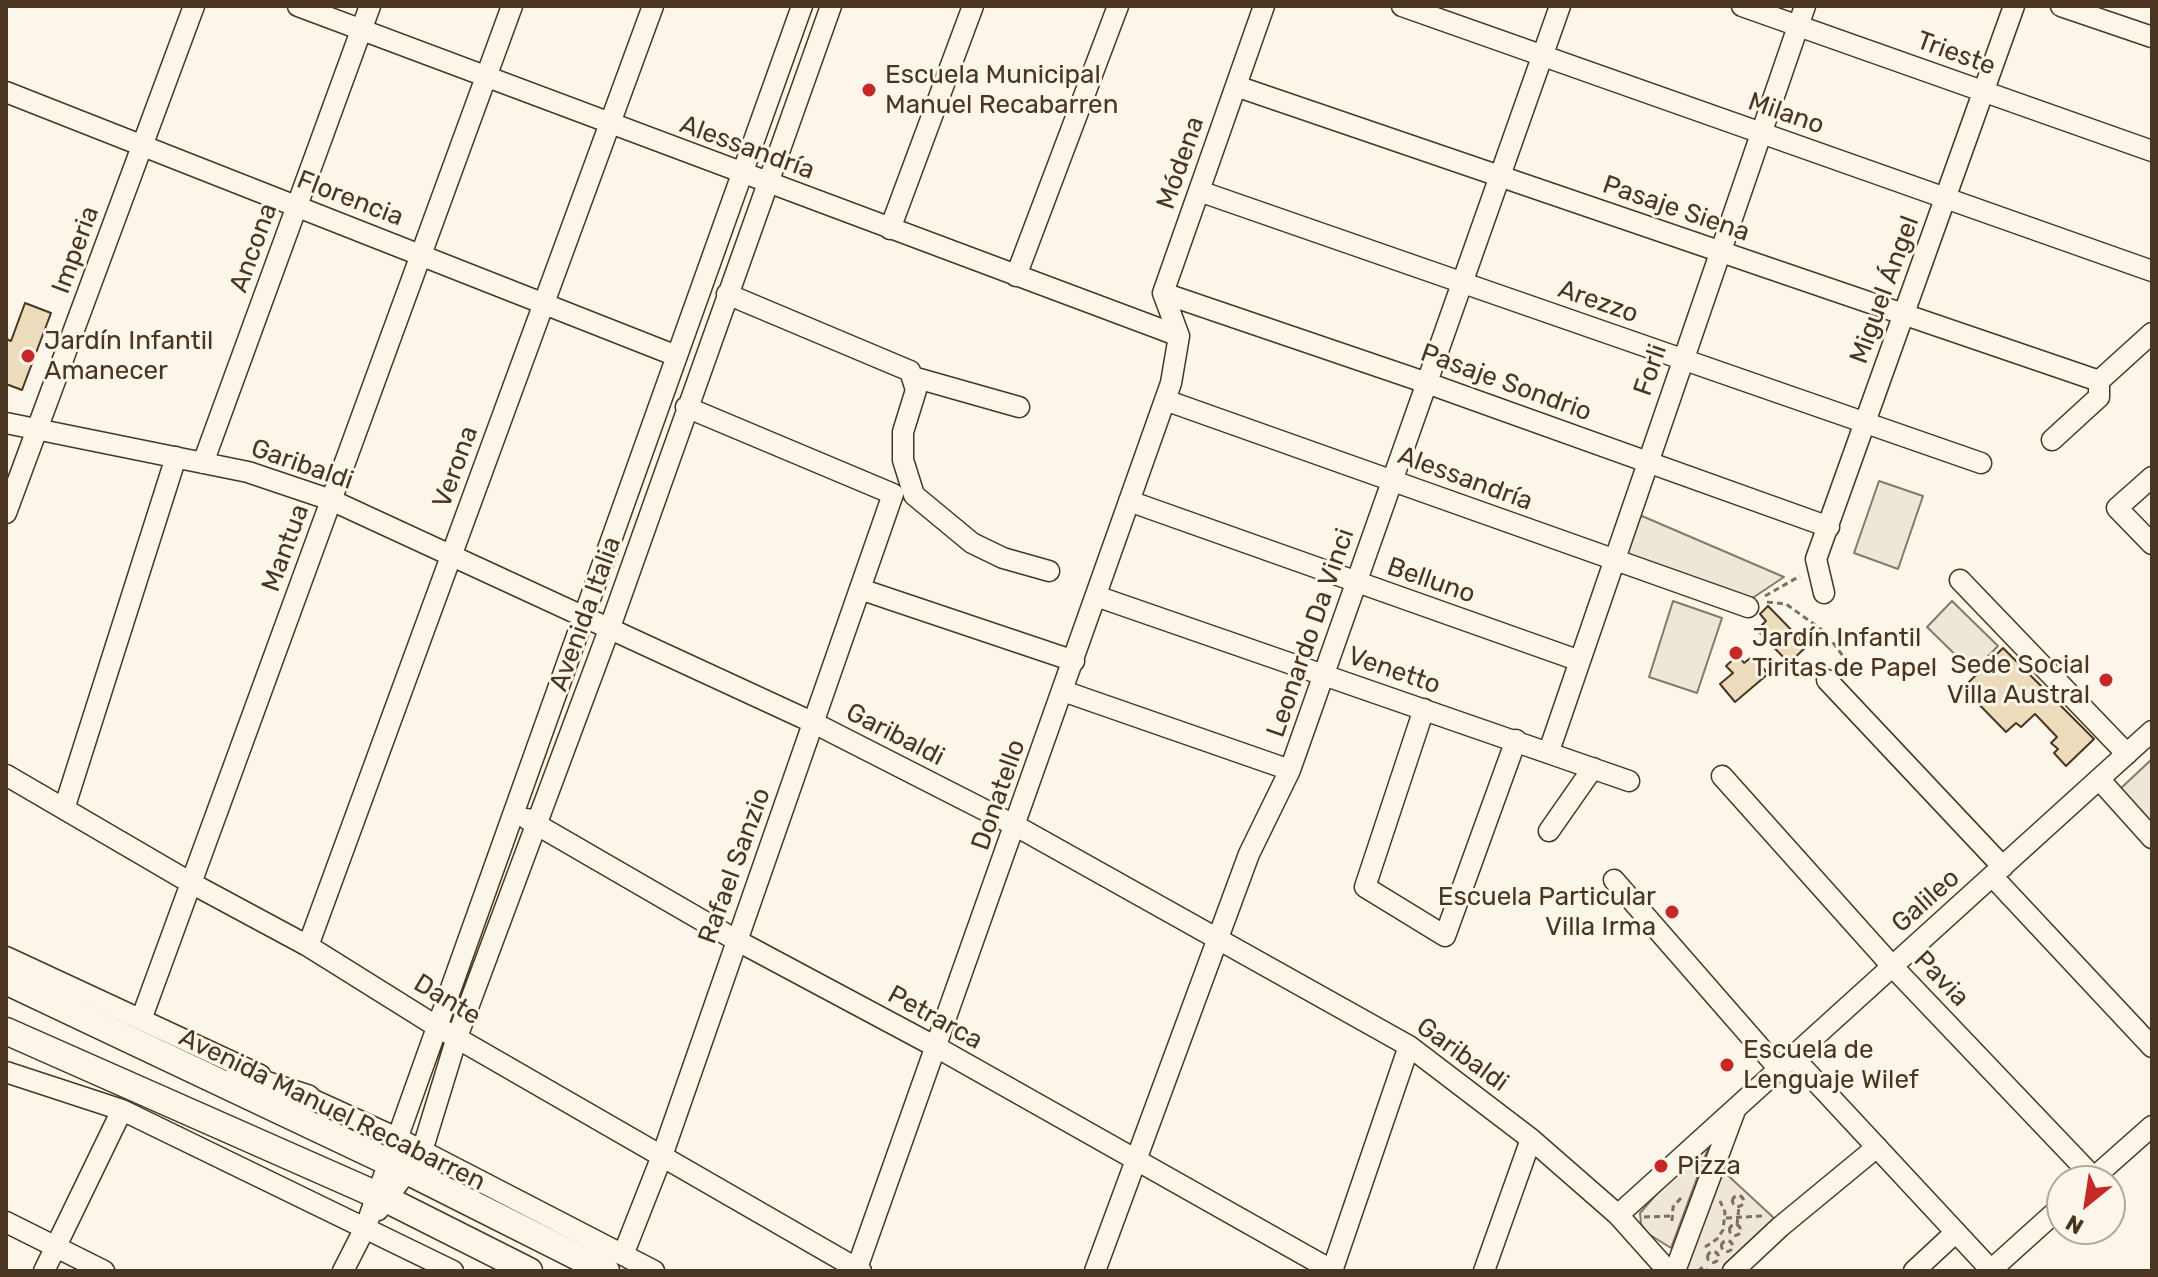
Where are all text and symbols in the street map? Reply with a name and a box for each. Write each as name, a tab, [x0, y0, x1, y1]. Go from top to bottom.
street label: Trieste	[1912, 25, 2000, 83]
place label: Escuela Municipal Manuel Recabarren	[885, 59, 1118, 120]
marker: Escuela Municipal Manuel Recabarren	[860, 81, 878, 99]
street label: Milano	[1744, 87, 1828, 141]
street label: Alessandría	[675, 109, 819, 187]
street label: Módena	[1151, 113, 1211, 213]
street label: Florencia	[292, 164, 408, 234]
street label: Pasaje Siena	[1598, 169, 1754, 249]
street label: Ancona	[224, 199, 284, 297]
street label: Imperia	[46, 202, 106, 298]
street label: Miguel Ángel	[1844, 212, 1926, 368]
street label: Arezzo	[1554, 274, 1642, 330]
place label: Jardín Infantil Amanecer	[44, 325, 213, 386]
street label: Pasaje Sondrio	[1416, 338, 1596, 428]
street label: Forli	[1628, 340, 1674, 400]
marker: Jardín Infantil Amanecer	[19, 347, 37, 365]
street label: Verona	[427, 422, 485, 512]
street label: Garibaldi	[247, 433, 357, 497]
street label: Alessandría	[1393, 440, 1537, 518]
street label: Mantua	[256, 500, 316, 596]
street label: Leonardo Da Vinci	[1261, 525, 1361, 741]
street label: Avenida Italia	[544, 533, 628, 695]
street label: Belluno	[1383, 551, 1479, 611]
place label: Jardín Infantil Tiritas de Papel	[1752, 622, 1937, 684]
street label: Venetto	[1344, 641, 1444, 701]
marker: Jardín Infantil Tiritas de Papel	[1727, 644, 1745, 662]
place label: Sede Social Villa Austral	[1947, 649, 2090, 710]
marker: Sede Social Villa Austral	[2097, 671, 2115, 689]
street label: Garibaldi	[841, 697, 949, 773]
street label: Donatello	[966, 736, 1032, 854]
street label: Rafael Sanzio	[692, 784, 778, 948]
street label: Galileo	[1886, 862, 1966, 940]
place label: Escuela Particular Villa Irma	[1438, 881, 1656, 942]
marker: Escuela Particular Villa Irma	[1663, 903, 1681, 921]
street label: Pavia	[1907, 945, 1975, 1013]
street label: Dante	[408, 968, 486, 1032]
street label: Petrarca	[882, 979, 988, 1057]
street label: Garibaldi	[1410, 1011, 1514, 1099]
street label: Avenida Manuel Recabarren	[174, 1022, 490, 1198]
place label: Escuela de Lenguaje Wilef	[1743, 1034, 1919, 1096]
marker: Escuela de Lenguaje Wilef	[1718, 1056, 1736, 1074]
place label: Pizza	[1677, 1150, 1741, 1182]
marker: Pizza	[1652, 1157, 1670, 1175]
north arrow	[2046, 1165, 2126, 1245]
text: N	[2061, 1209, 2088, 1240]

